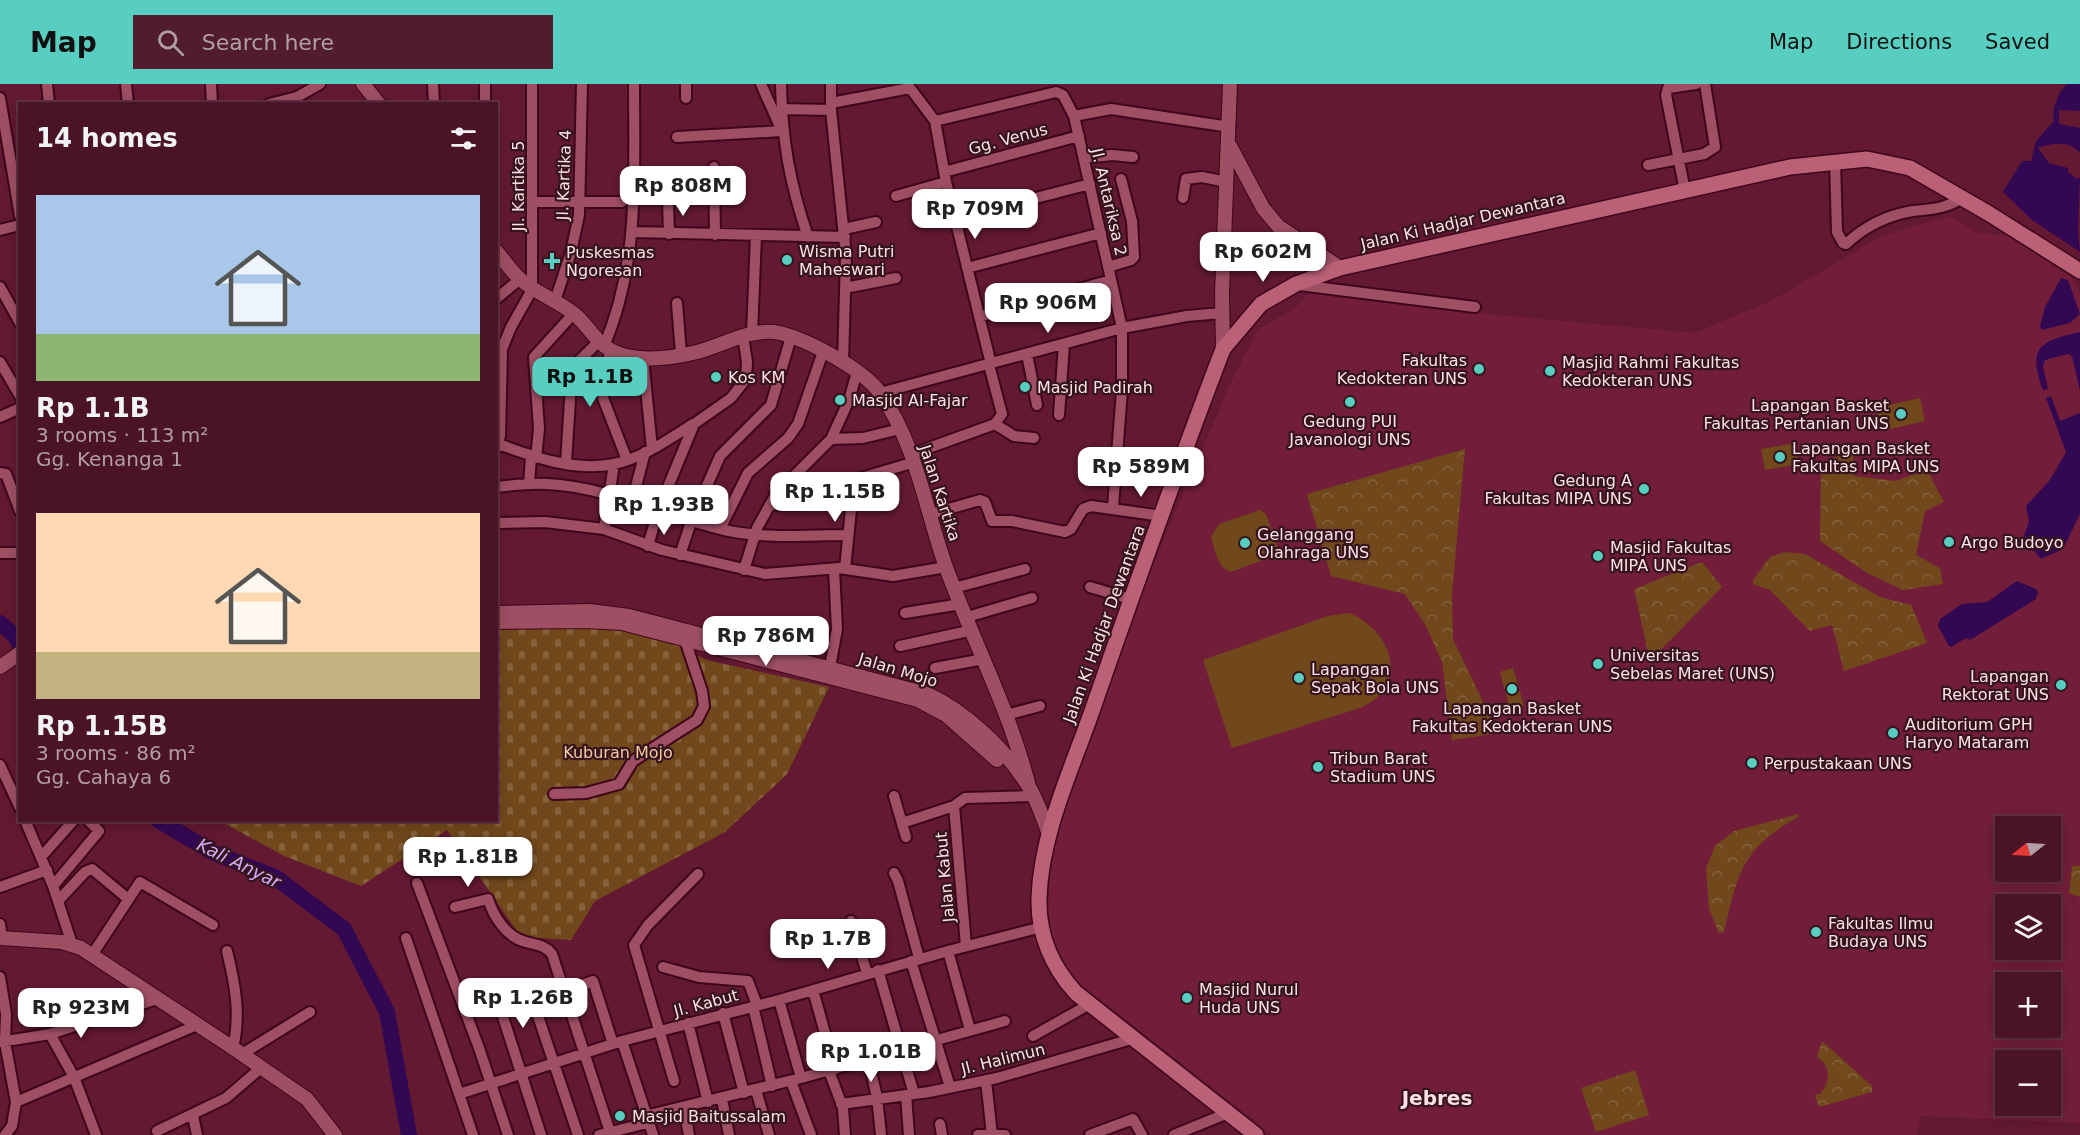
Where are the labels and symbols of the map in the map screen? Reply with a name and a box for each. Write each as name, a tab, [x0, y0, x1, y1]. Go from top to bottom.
street label: Gg. Venus	[966, 119, 1050, 159]
street label: Jl. Kartika 4	[553, 129, 575, 222]
street label: Jl. Kartika 5	[509, 141, 528, 232]
street label: Jl. Antariksa 2	[1087, 145, 1131, 258]
pin: Rp 808M	[628, 166, 738, 217]
street label: Jalan Ki Hadjar Dewantara	[1358, 188, 1567, 254]
pin: Rp 709M	[920, 189, 1030, 240]
pin: Rp 602M	[1208, 232, 1318, 283]
place label: Wisma Putri Maheswari	[799, 242, 895, 279]
place label: Puskesmas Ngoresan	[566, 243, 654, 280]
marker: Puskesmas Ngoresan	[543, 252, 561, 270]
marker: Wisma Putri Maheswari	[780, 253, 794, 267]
pin: Rp 906M	[993, 283, 1103, 334]
place label: Fakultas Kedokteran UNS	[1337, 351, 1467, 388]
place label: Masjid Rahmi Fakultas Kedokteran UNS	[1562, 353, 1739, 390]
pin: Rp 1.1B	[535, 357, 645, 408]
marker: Fakultas Kedokteran UNS	[1472, 362, 1486, 376]
marker: Masjid Rahmi Fakultas Kedokteran UNS	[1543, 364, 1557, 378]
place label: Kos KM	[728, 368, 785, 387]
marker: Kos KM	[709, 370, 723, 384]
place label: Masjid Padirah	[1037, 378, 1153, 397]
marker: Masjid Padirah	[1018, 380, 1032, 394]
place label: Masjid Al-Fajar	[852, 391, 968, 410]
marker: Masjid Al-Fajar	[833, 393, 847, 407]
marker: Gedung PUI Javanologi UNS	[1343, 395, 1357, 409]
place label: Lapangan Basket Fakultas Pertanian UNS	[1704, 396, 1889, 433]
marker: Lapangan Basket Fakultas Pertanian UNS	[1894, 407, 1908, 421]
place label: Gedung PUI Javanologi UNS	[1288, 412, 1411, 449]
place label: Lapangan Basket Fakultas MIPA UNS	[1792, 439, 1939, 476]
street label: Jalan Kartika	[915, 442, 965, 544]
pin: Rp 589M	[1086, 447, 1196, 498]
marker: Lapangan Basket Fakultas MIPA UNS	[1773, 450, 1787, 464]
place label: Gedung A Fakultas MIPA UNS	[1485, 471, 1632, 508]
pin: Rp 1.15B	[773, 472, 897, 523]
marker: Gedung A Fakultas MIPA UNS	[1637, 482, 1651, 496]
pin: Rp 1.93B	[602, 485, 726, 536]
street label: Jalan Ki Hadjar Dewantara	[1059, 522, 1149, 727]
place label: Gelanggang Olahraga UNS	[1257, 525, 1369, 562]
place label: Argo Budoyo	[1961, 533, 2064, 552]
marker: Argo Budoyo	[1942, 535, 1956, 549]
marker: Gelanggang Olahraga UNS	[1238, 536, 1252, 550]
place label: Masjid Fakultas MIPA UNS	[1610, 538, 1731, 575]
marker: Masjid Fakultas MIPA UNS	[1591, 549, 1605, 563]
pin: Rp 786M	[711, 616, 821, 667]
place label: Universitas Sebelas Maret (UNS)	[1610, 646, 1775, 683]
street label: Jalan Mojo	[855, 649, 940, 691]
marker: Universitas Sebelas Maret (UNS)	[1591, 657, 1605, 671]
place label: Lapangan Sepak Bola UNS	[1311, 660, 1439, 697]
place label: Lapangan Rektorat UNS	[1942, 667, 2049, 704]
marker: Lapangan Sepak Bola UNS	[1292, 671, 1306, 685]
marker: Lapangan Rektorat UNS	[2054, 678, 2068, 692]
marker: Lapangan Basket Fakultas Kedokteran UNS	[1505, 682, 1519, 696]
place label: Lapangan Basket Fakultas Kedokteran UNS	[1412, 699, 1612, 736]
place label: Auditorium GPH Haryo Mataram	[1905, 715, 2033, 752]
marker: Auditorium GPH Haryo Mataram	[1886, 726, 1900, 740]
park label: Kuburan Mojo	[563, 743, 673, 762]
place label: Tribun Barat Stadium UNS	[1329, 749, 1435, 786]
place label: Perpustakaan UNS	[1764, 754, 1912, 773]
marker: Perpustakaan UNS	[1745, 756, 1759, 770]
marker: Tribun Barat Stadium UNS	[1311, 760, 1325, 774]
north arrow	[1995, 816, 2061, 882]
street label: Jalan Kabut	[932, 831, 958, 924]
water label: Kali Anyar	[194, 834, 286, 893]
pin: Rp 1.81B	[406, 837, 530, 888]
place label: Fakultas Ilmu Budaya UNS	[1828, 914, 1933, 951]
pin: Rp 1.7B	[773, 919, 883, 970]
marker: Fakultas Ilmu Budaya UNS	[1809, 925, 1823, 939]
pin: Rp 1.26B	[461, 978, 585, 1029]
place label: Masjid Nurul Huda UNS	[1199, 980, 1298, 1017]
street label: Jl. Kabut	[671, 985, 740, 1021]
pin: Rp 923M	[26, 988, 136, 1039]
marker: Masjid Nurul Huda UNS	[1180, 991, 1194, 1005]
pin: Rp 1.01B	[809, 1032, 933, 1083]
street label: Jl. Halimun	[958, 1039, 1047, 1079]
district label: Jebres	[1400, 1086, 1472, 1110]
place label: Masjid Baitussalam	[632, 1107, 786, 1126]
marker: Masjid Baitussalam	[613, 1109, 627, 1123]

